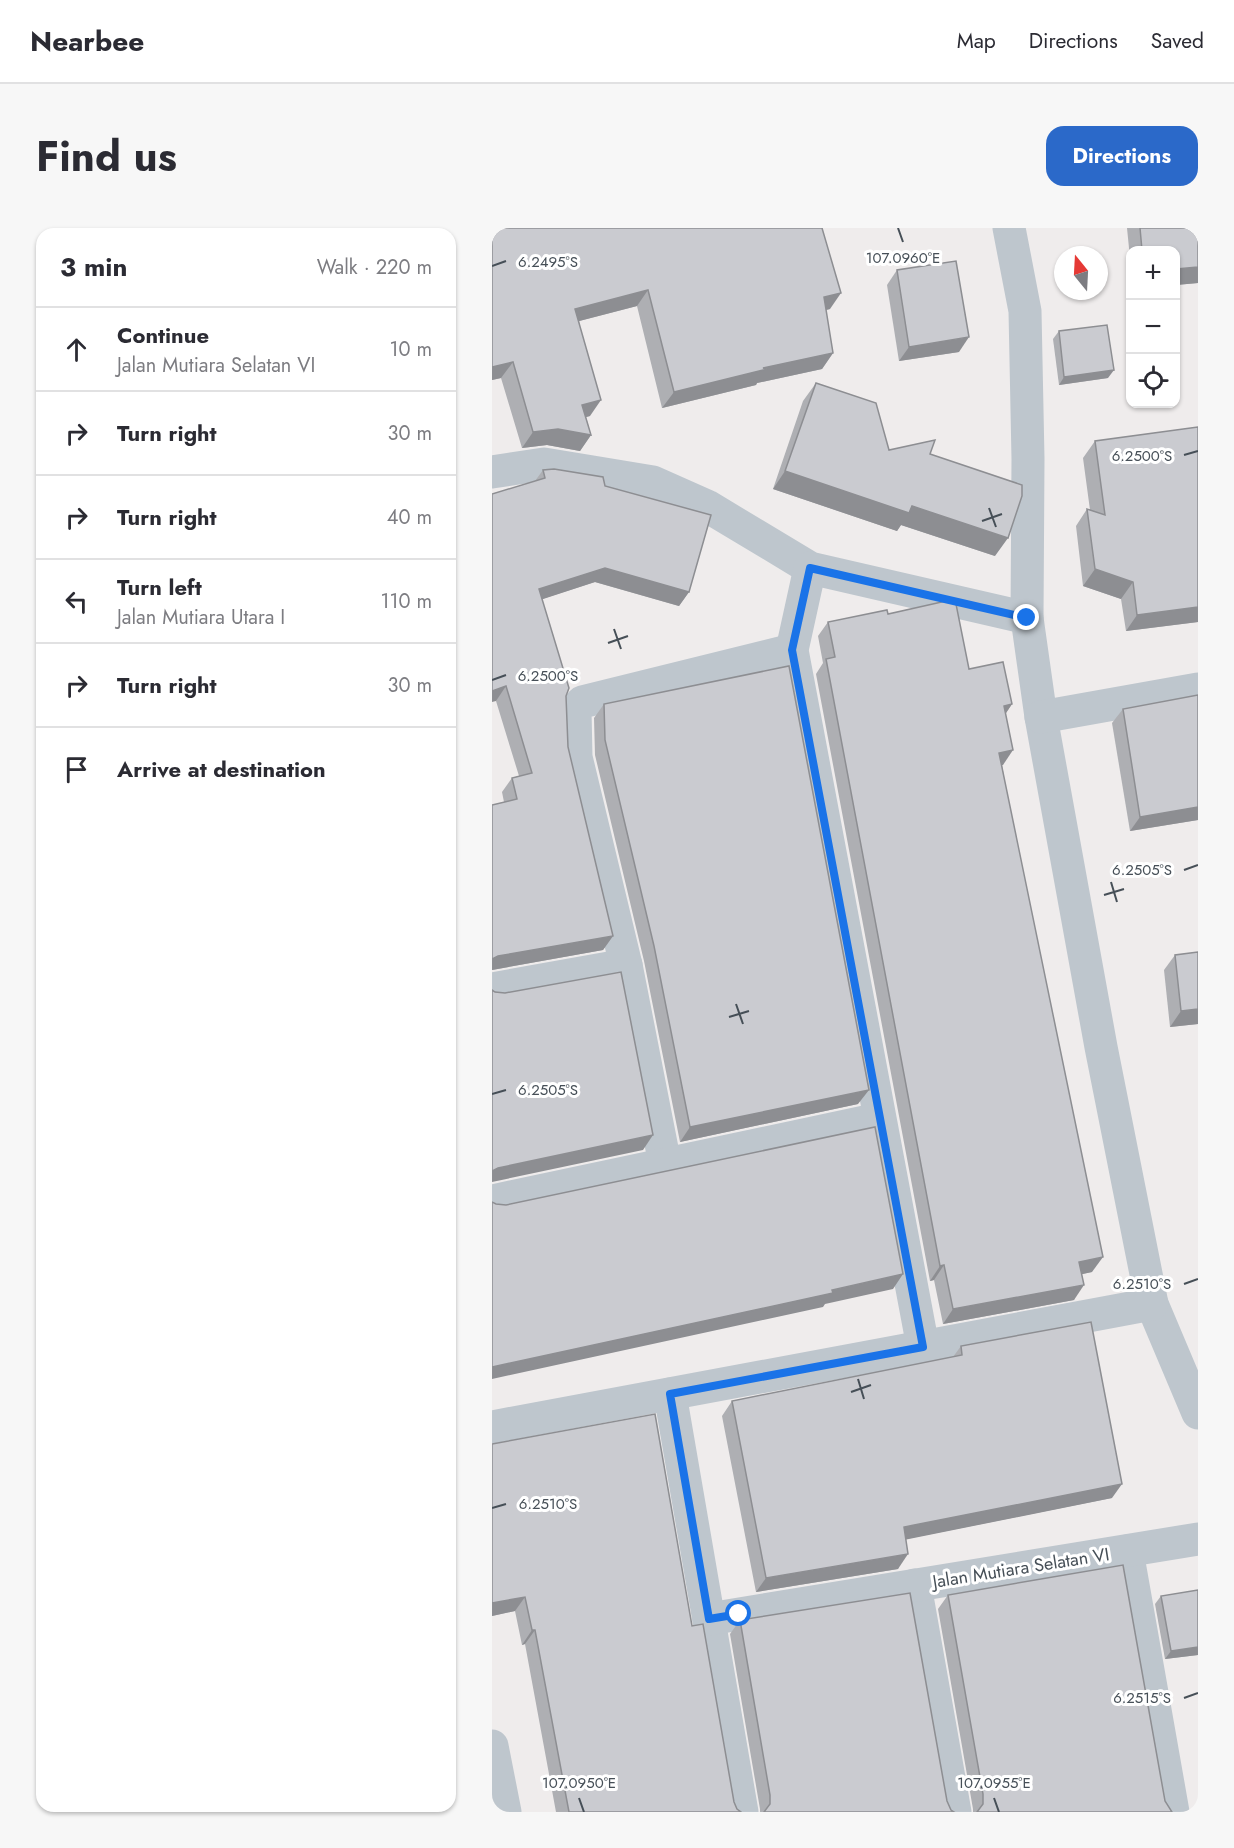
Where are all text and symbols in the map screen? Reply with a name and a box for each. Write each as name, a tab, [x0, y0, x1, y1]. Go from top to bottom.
text: Nearbee	[30, 21, 144, 62]
text: Map	[957, 26, 996, 56]
text: Directions	[1029, 26, 1118, 56]
text: Saved	[1151, 26, 1204, 56]
text: Find us	[36, 126, 177, 187]
button: Directions	[1046, 126, 1198, 186]
north arrow	[1054, 246, 1108, 300]
map controls	[1126, 246, 1180, 408]
button: +	[1126, 246, 1180, 300]
text: 107.0960°E	[866, 247, 940, 269]
text: 3 min	[60, 248, 127, 286]
text: 6.2495°S	[518, 251, 578, 273]
text: Walk · 220 m	[317, 253, 432, 282]
button: −	[1126, 300, 1180, 354]
text: Continue	[117, 319, 209, 351]
icon: ahead	[60, 333, 93, 366]
text: 10 m	[389, 335, 432, 364]
text: Jalan Mutiara Selatan VI	[117, 351, 315, 380]
button: locate	[1126, 354, 1180, 408]
icon: right	[60, 417, 93, 450]
text: Turn right	[117, 417, 217, 449]
text: 30 m	[387, 419, 432, 448]
text: 6.2500°S	[1112, 445, 1172, 467]
icon: right	[60, 501, 93, 534]
text: Turn right	[117, 501, 217, 533]
text: 40 m	[387, 503, 432, 532]
text: Turn left	[117, 571, 202, 603]
icon: left	[60, 585, 93, 618]
text: 110 m	[380, 587, 432, 616]
text: Jalan Mutiara Utara I	[117, 603, 285, 632]
route end	[1013, 604, 1039, 630]
text: 6.2500°S	[518, 665, 578, 687]
icon: right	[60, 669, 93, 702]
text: Turn right	[117, 669, 217, 701]
text: 30 m	[387, 671, 432, 700]
icon: arrive	[60, 753, 93, 786]
text: Arrive at destination	[117, 753, 326, 785]
text: 6.2505°S	[1112, 859, 1172, 881]
text: 6.2505°S	[518, 1079, 578, 1101]
text: 6.2510°S	[1113, 1273, 1171, 1295]
text: 6.2510°S	[519, 1493, 577, 1515]
street label: Jalan Mutiara Selatan VI	[929, 1541, 1111, 1595]
route start	[725, 1600, 751, 1626]
text: 6.2515°S	[1113, 1687, 1171, 1709]
text: 107.0950°E	[542, 1772, 616, 1794]
text: 107.0955°E	[957, 1772, 1031, 1794]

